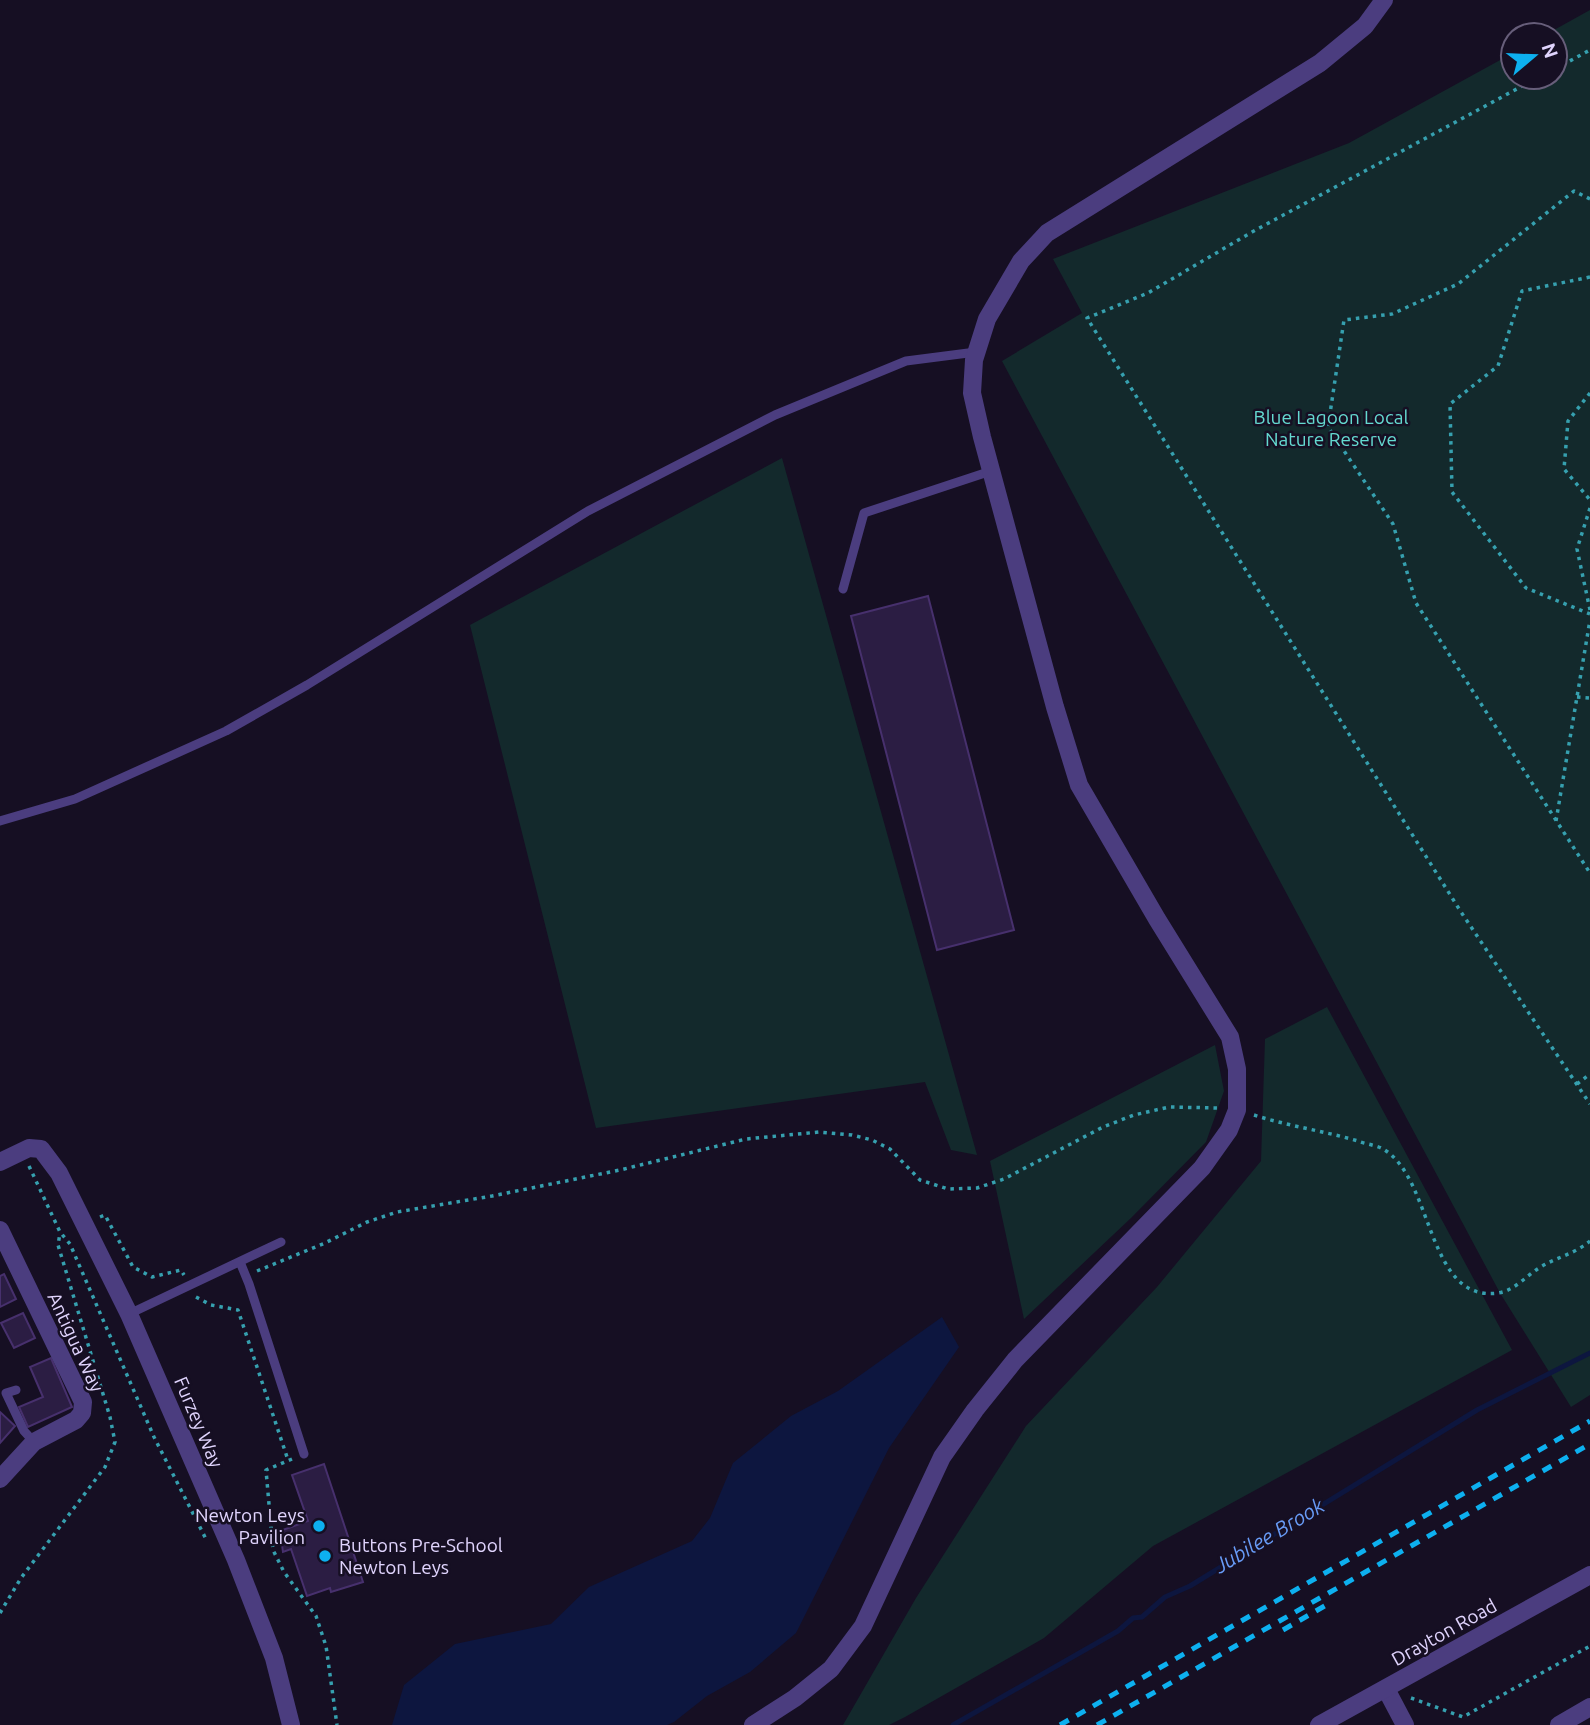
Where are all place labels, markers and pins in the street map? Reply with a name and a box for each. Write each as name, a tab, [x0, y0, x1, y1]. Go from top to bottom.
place label: Newton Leys Pavilion	[195, 1504, 305, 1548]
marker: Newton Leys Pavilion	[311, 1518, 327, 1534]
place label: Buttons Pre-School Newton Leys	[339, 1534, 503, 1578]
marker: Buttons Pre-School Newton Leys	[317, 1548, 333, 1564]

